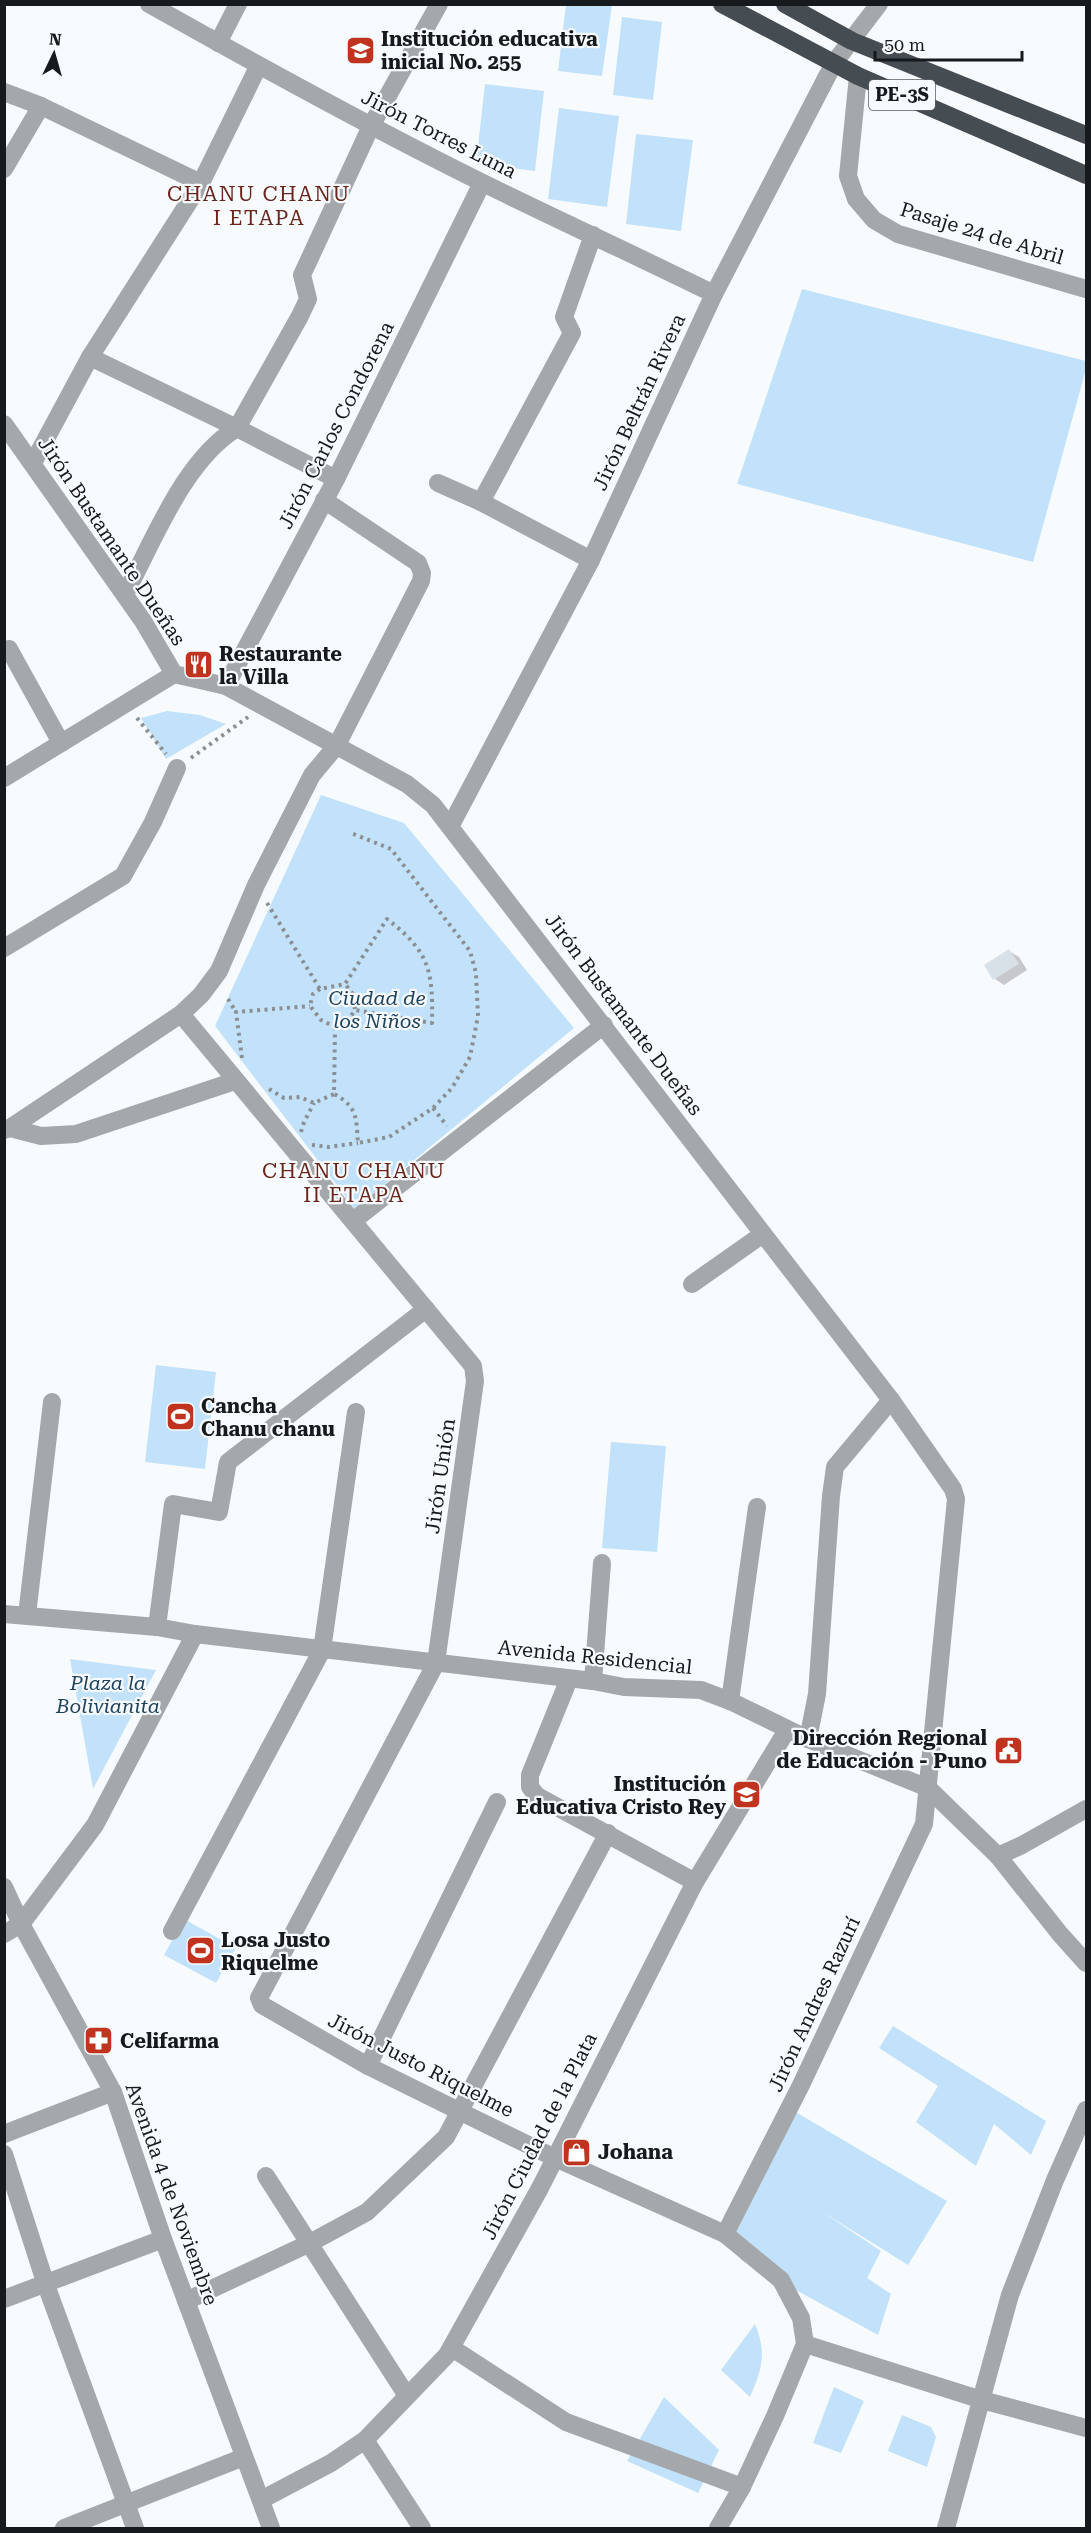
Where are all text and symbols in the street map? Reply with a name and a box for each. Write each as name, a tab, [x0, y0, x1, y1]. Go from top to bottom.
north arrow	[24, 24, 84, 84]
scale bar	[875, 24, 1022, 62]
place label: Institución educativa inicial No. 255	[381, 27, 598, 74]
text: N	[48, 30, 62, 50]
school or university icon: Institución educativa inicial No. 255	[344, 34, 376, 66]
text: 50 m	[884, 34, 925, 55]
road number: PE-3S	[869, 80, 935, 110]
street label: Jirón Torres Luna	[358, 85, 521, 184]
district label: CHANU CHANU I ETAPA	[167, 182, 351, 230]
street label: Pasaje 24 de Abril	[897, 197, 1067, 269]
street label: Jirón Beltrán Rivera	[588, 310, 691, 494]
street label: Jirón Carlos Condorena	[273, 317, 399, 533]
street label: Jirón Bustamante Dueñas	[33, 432, 191, 650]
place label: Restaurante la Villa	[219, 642, 342, 689]
restaurant icon: Restaurante la Villa	[182, 649, 214, 681]
street label: Jirón Bustamante Dueñas	[540, 908, 708, 1120]
park label: Ciudad de los Niños	[328, 986, 426, 1033]
district label: CHANU CHANU II ETAPA	[262, 1159, 446, 1207]
place label: Cancha Chanu chanu	[201, 1394, 335, 1441]
sports icon: Cancha Chanu chanu	[164, 1401, 196, 1433]
street label: Jirón Unión	[420, 1417, 460, 1535]
street label: Avenida Residencial	[497, 1635, 693, 1679]
park label: Plaza la Bolivianita	[55, 1671, 160, 1718]
place label: Dirección Regional de Educación - Puno	[776, 1726, 987, 1773]
public building icon: Dirección Regional de Educación - Puno	[992, 1734, 1024, 1766]
place label: Institución Educativa Cristo Rey	[516, 1772, 727, 1819]
school or university icon: Institución Educativa Cristo Rey	[731, 1779, 763, 1811]
street label: Jirón Andres Razurí	[763, 1913, 865, 2095]
place label: Losa Justo Riquelme	[221, 1928, 330, 1975]
sports icon: Losa Justo Riquelme	[184, 1935, 216, 1967]
street label: Jirón Justo Riquelme	[324, 2008, 518, 2122]
pharmacy icon: Celifarma	[83, 2025, 115, 2057]
street label: Jirón Ciudad de la Plata	[476, 2028, 602, 2244]
place label: Celifarma	[120, 2029, 219, 2053]
street label: Avenida 4 de Noviembre	[121, 2079, 223, 2309]
shop icon: Johana	[561, 2136, 593, 2168]
place label: Johana	[598, 2140, 673, 2164]

